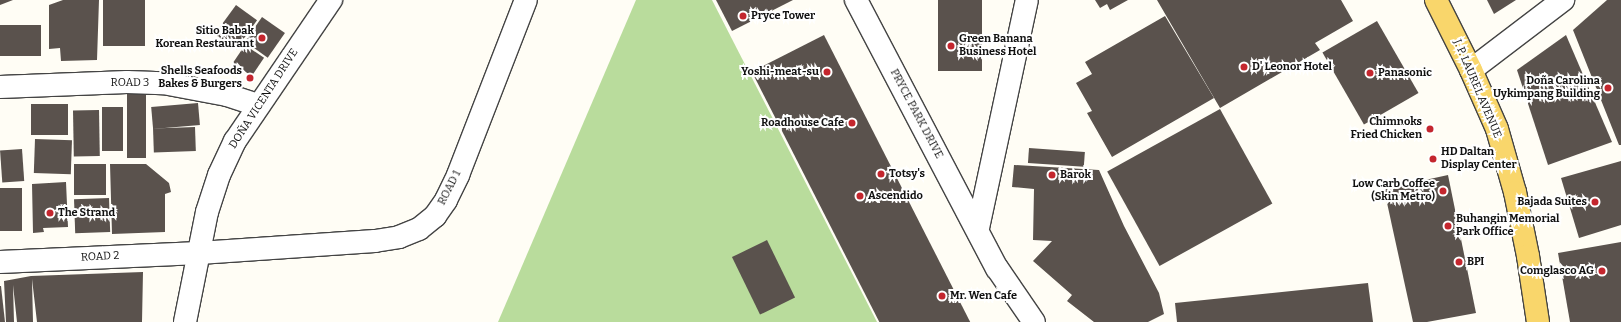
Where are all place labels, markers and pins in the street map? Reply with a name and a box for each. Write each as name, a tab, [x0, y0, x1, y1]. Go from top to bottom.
place label: Pryce Tower	[751, 9, 815, 23]
marker: Pryce Tower	[738, 11, 748, 21]
place label: Sitio Babak Korean Restaurant	[155, 25, 254, 51]
marker: Sitio Babak Korean Restaurant	[257, 33, 267, 43]
place label: Green Banana Business Hotel	[959, 33, 1036, 59]
marker: Green Banana Business Hotel	[946, 41, 956, 51]
place label: D' Leonor Hotel	[1252, 60, 1332, 74]
marker: D' Leonor Hotel	[1239, 62, 1249, 72]
place label: Shells Seafoods Bakes & Burgers	[158, 65, 242, 91]
place label: Yoshi-meat-su	[741, 65, 819, 79]
place label: Panasonic	[1378, 66, 1432, 80]
marker: Yoshi-meat-su	[822, 67, 832, 77]
marker: Panasonic	[1365, 68, 1375, 78]
marker: Shells Seafoods Bakes & Burgers	[245, 73, 255, 83]
place label: Doña Carolina Uykimpang Building	[1493, 75, 1600, 101]
marker: Doña Carolina Uykimpang Building	[1603, 83, 1613, 93]
place label: Roadhouse Cafe	[761, 116, 844, 130]
place label: Chimnoks Fried Chicken	[1351, 116, 1422, 142]
marker: Roadhouse Cafe	[847, 118, 857, 128]
marker: Chimnoks Fried Chicken	[1425, 124, 1435, 134]
place label: HD Daltan Display Center	[1441, 146, 1517, 172]
marker: HD Daltan Display Center	[1428, 154, 1438, 164]
place label: Totsy's	[889, 167, 925, 181]
place label: Barok	[1060, 168, 1091, 182]
marker: Totsy's	[876, 169, 886, 179]
marker: Barok	[1047, 170, 1057, 180]
place label: Low Carb Coffee (Skin Metro)	[1352, 178, 1435, 204]
marker: Low Carb Coffee (Skin Metro)	[1438, 186, 1448, 196]
place label: Ascendido	[868, 189, 923, 203]
marker: Ascendido	[855, 191, 865, 201]
place label: Bajada Suites	[1517, 195, 1587, 209]
marker: Bajada Suites	[1590, 197, 1600, 207]
place label: The Strand	[58, 206, 115, 220]
marker: The Strand	[45, 208, 55, 218]
place label: Buhangin Memorial Park Office	[1456, 213, 1559, 239]
marker: Buhangin Memorial Park Office	[1443, 221, 1453, 231]
place label: BPI	[1467, 255, 1484, 269]
marker: BPI	[1454, 257, 1464, 267]
place label: Comglasco AG	[1520, 264, 1594, 278]
marker: Comglasco AG	[1597, 266, 1607, 276]
place label: Mr. Wen Cafe	[950, 289, 1017, 303]
marker: Mr. Wen Cafe	[937, 291, 947, 301]

